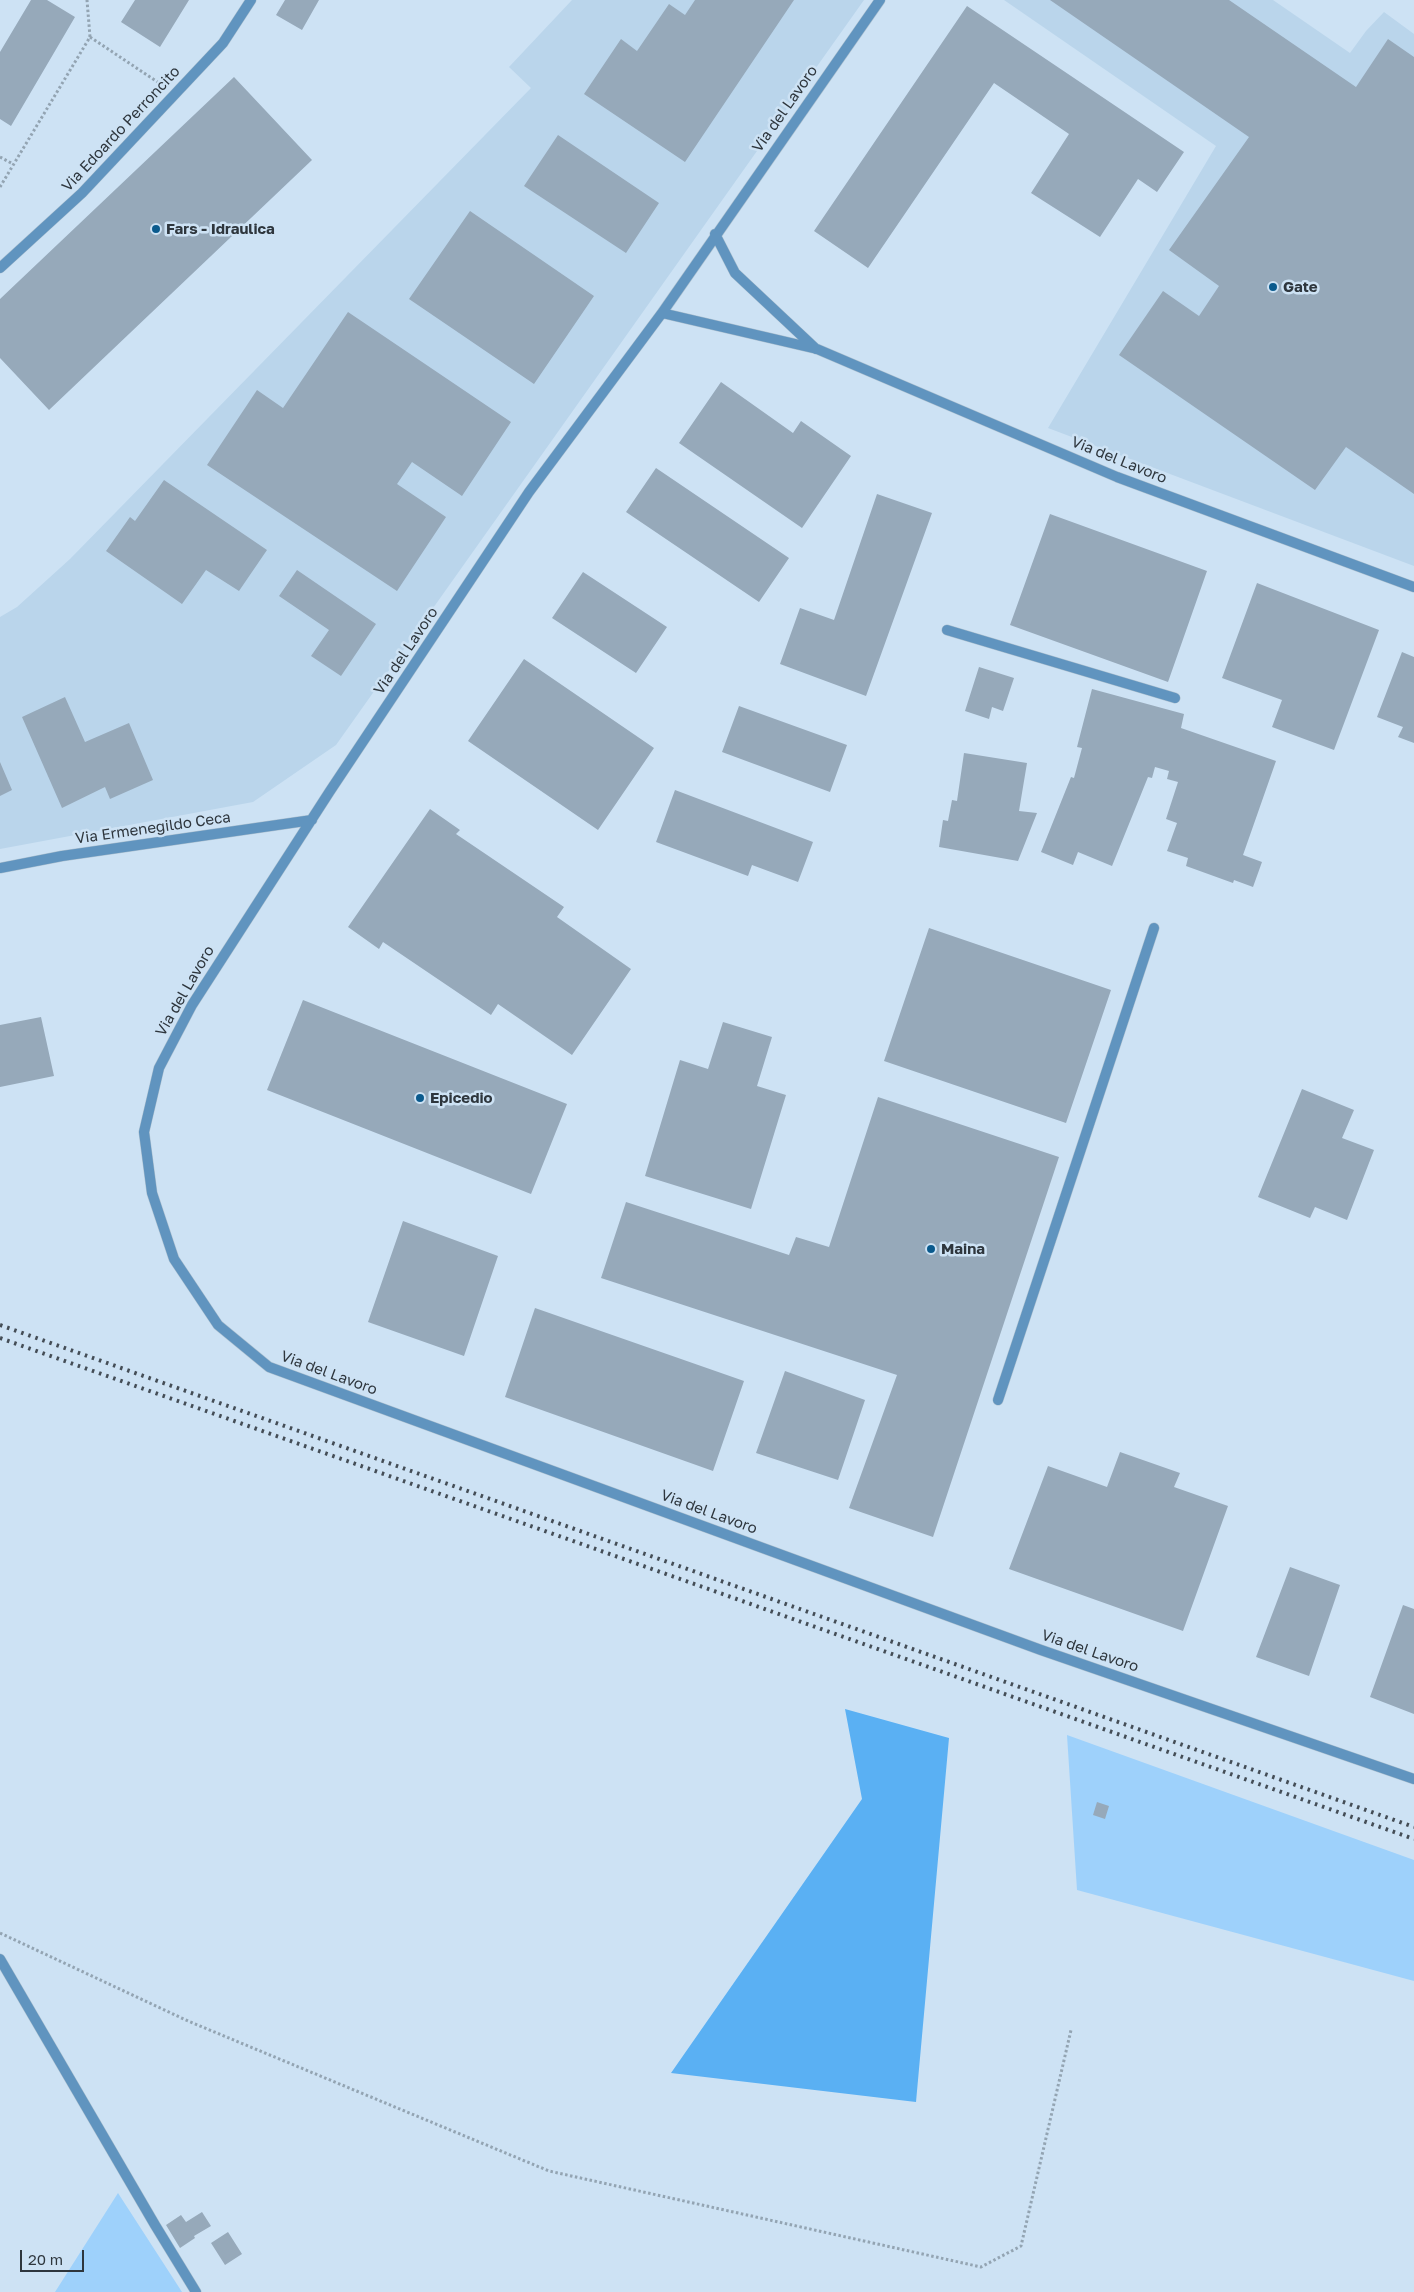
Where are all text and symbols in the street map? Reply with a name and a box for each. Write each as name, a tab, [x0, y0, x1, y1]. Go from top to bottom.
street label: Via del Lavoro	[749, 62, 821, 156]
street label: Via Edoardo Perroncito	[58, 63, 184, 195]
place label: Fars - Idraulica	[166, 220, 275, 238]
marker: Fars - Idraulica	[150, 223, 162, 235]
place label: Gate	[1283, 278, 1318, 296]
marker: Gate	[1267, 281, 1279, 293]
street label: Via del Lavoro	[1069, 433, 1169, 487]
street label: Via del Lavoro	[370, 604, 442, 698]
street label: Via Ermenegildo Ceca	[74, 808, 232, 848]
street label: Via del Lavoro	[152, 943, 218, 1039]
place label: Epicedio	[430, 1089, 493, 1107]
marker: Epicedio	[414, 1092, 426, 1104]
place label: Maina	[941, 1240, 985, 1258]
marker: Maina	[925, 1243, 937, 1255]
street label: Via del Lavoro	[278, 1347, 380, 1399]
street label: Via del Lavoro	[658, 1486, 760, 1538]
street label: Via del Lavoro	[1039, 1626, 1141, 1676]
scale bar	[22, 2240, 86, 2272]
text: 20 m	[28, 2250, 63, 2268]

